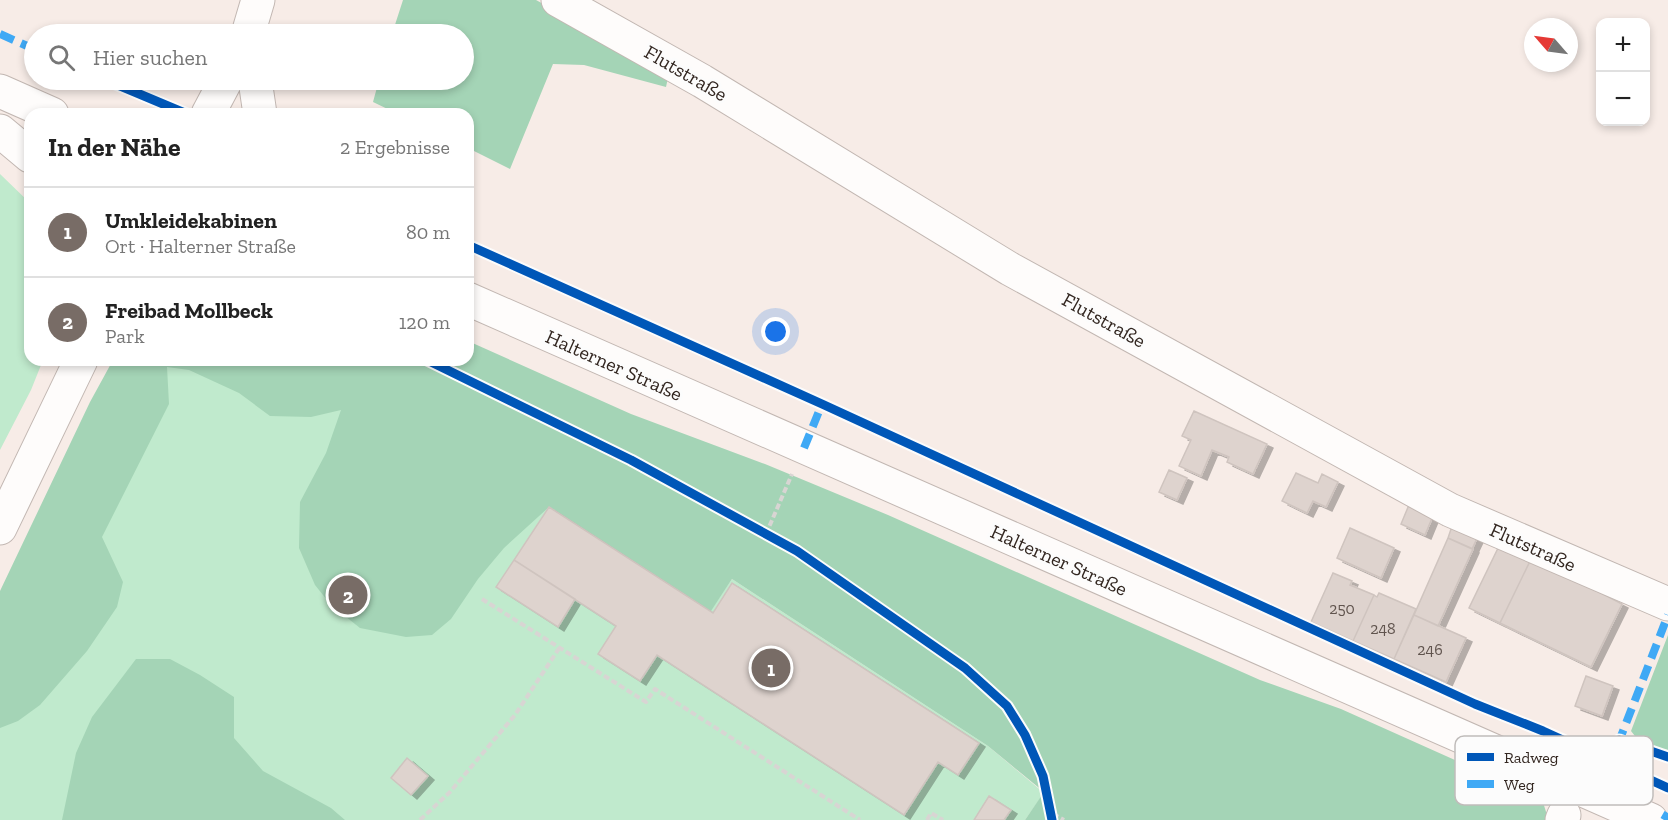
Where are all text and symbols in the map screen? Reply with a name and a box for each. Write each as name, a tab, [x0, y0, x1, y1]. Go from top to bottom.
north arrow	[1524, 18, 1578, 72]
map controls	[1596, 18, 1650, 126]
button: +	[1596, 18, 1650, 72]
search box	[24, 24, 474, 90]
street label: Flutstraße	[640, 40, 732, 106]
icon: search	[45, 41, 78, 74]
text: Hier suchen	[93, 44, 207, 71]
button: −	[1596, 72, 1650, 126]
text: In der Nähe	[48, 131, 180, 163]
text: 2 Ergebnisse	[340, 135, 450, 159]
text: Umkleidekabinen	[105, 207, 277, 234]
text: 1	[63, 220, 72, 244]
text: 80 m	[406, 220, 450, 244]
text: Ort · Halterner Straße	[105, 234, 296, 258]
street label: Flutstraße	[1058, 287, 1150, 353]
text: Freibad Mollbeck	[105, 297, 273, 324]
text: 2	[62, 310, 73, 334]
text: 120 m	[399, 310, 450, 334]
your location	[761, 317, 790, 346]
text: Park	[105, 324, 145, 348]
street label: Halterner Straße	[542, 324, 686, 406]
street label: Flutstraße	[1486, 517, 1580, 577]
street label: Halterner Straße	[987, 519, 1131, 601]
pin: 2	[328, 572, 368, 618]
house number: 250	[1329, 599, 1355, 618]
house number: 248	[1370, 619, 1396, 638]
house number: 246	[1417, 640, 1443, 659]
pin: 1	[752, 646, 790, 690]
legend	[1455, 736, 1653, 805]
text: Radweg	[1504, 748, 1559, 767]
text: Weg	[1504, 775, 1535, 794]

